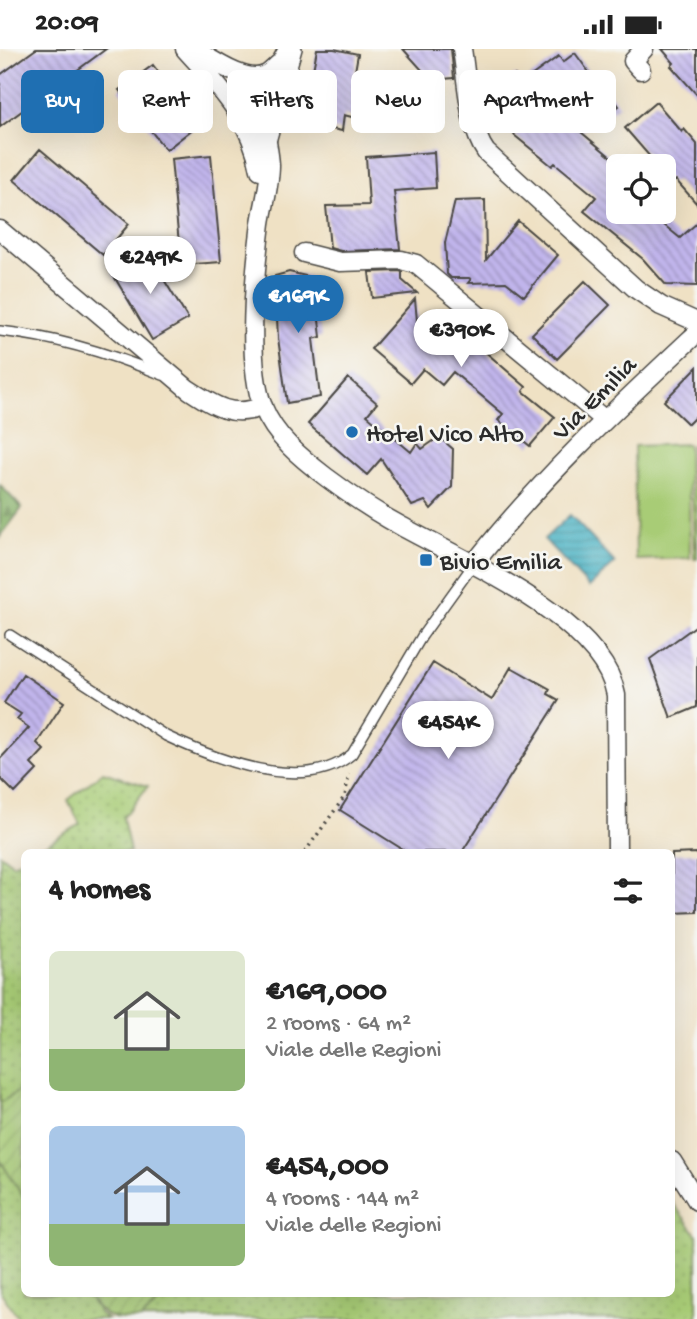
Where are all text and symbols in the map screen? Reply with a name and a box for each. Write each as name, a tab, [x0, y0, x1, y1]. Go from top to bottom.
text: 20:09	[35, 9, 98, 40]
chip: Buy	[21, 70, 104, 133]
chip: Rent	[118, 70, 213, 133]
chip: Filters	[227, 70, 337, 133]
chip: New	[351, 70, 445, 133]
chip: Apartment	[459, 70, 616, 133]
map controls	[606, 154, 676, 224]
button: locate	[606, 154, 676, 224]
pin: €249K	[101, 237, 199, 296]
text: €249K	[120, 245, 180, 272]
pin: €169K	[249, 275, 347, 335]
text: €169K	[269, 284, 327, 311]
pin: €390K	[412, 309, 510, 369]
text: €390K	[430, 318, 492, 345]
street label: Via Emilia	[547, 350, 646, 450]
place label: Hotel Vico Alto	[366, 421, 524, 452]
marker: Hotel Vico Alto	[344, 424, 360, 440]
place label: Bivio Emilia	[439, 549, 563, 580]
marker: Bivio Emilia	[418, 552, 434, 568]
pin: €454K	[399, 701, 497, 761]
text: €454K	[418, 710, 478, 737]
icon: filters	[609, 872, 647, 910]
text: 4 homes	[49, 874, 150, 909]
text: €169,000	[266, 976, 387, 1011]
icon: home	[105, 979, 189, 1063]
text: 2 rooms · 64 m²	[266, 1011, 411, 1038]
text: Viale delle Regioni	[266, 1038, 442, 1065]
text: €454,000	[266, 1151, 389, 1186]
icon: home	[105, 1154, 189, 1238]
text: 4 rooms · 144 m²	[266, 1186, 419, 1213]
text: Viale delle Regioni	[266, 1213, 442, 1240]

